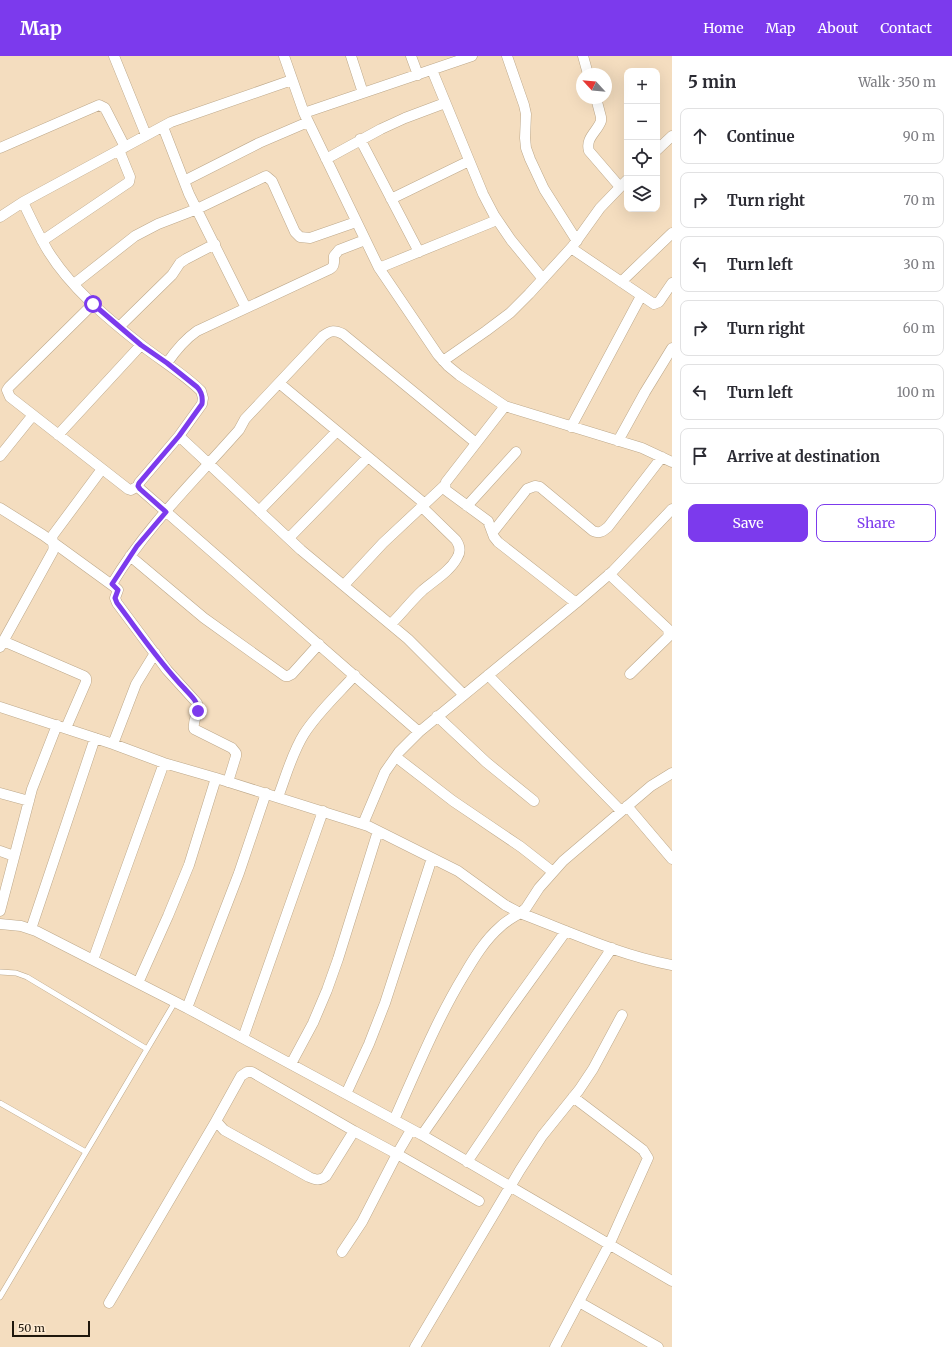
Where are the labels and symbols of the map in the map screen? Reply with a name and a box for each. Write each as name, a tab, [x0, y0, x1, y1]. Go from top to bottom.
north arrow	[576, 68, 612, 104]
route start	[84, 295, 102, 313]
route end	[189, 702, 207, 720]
scale bar	[12, 1319, 90, 1338]

